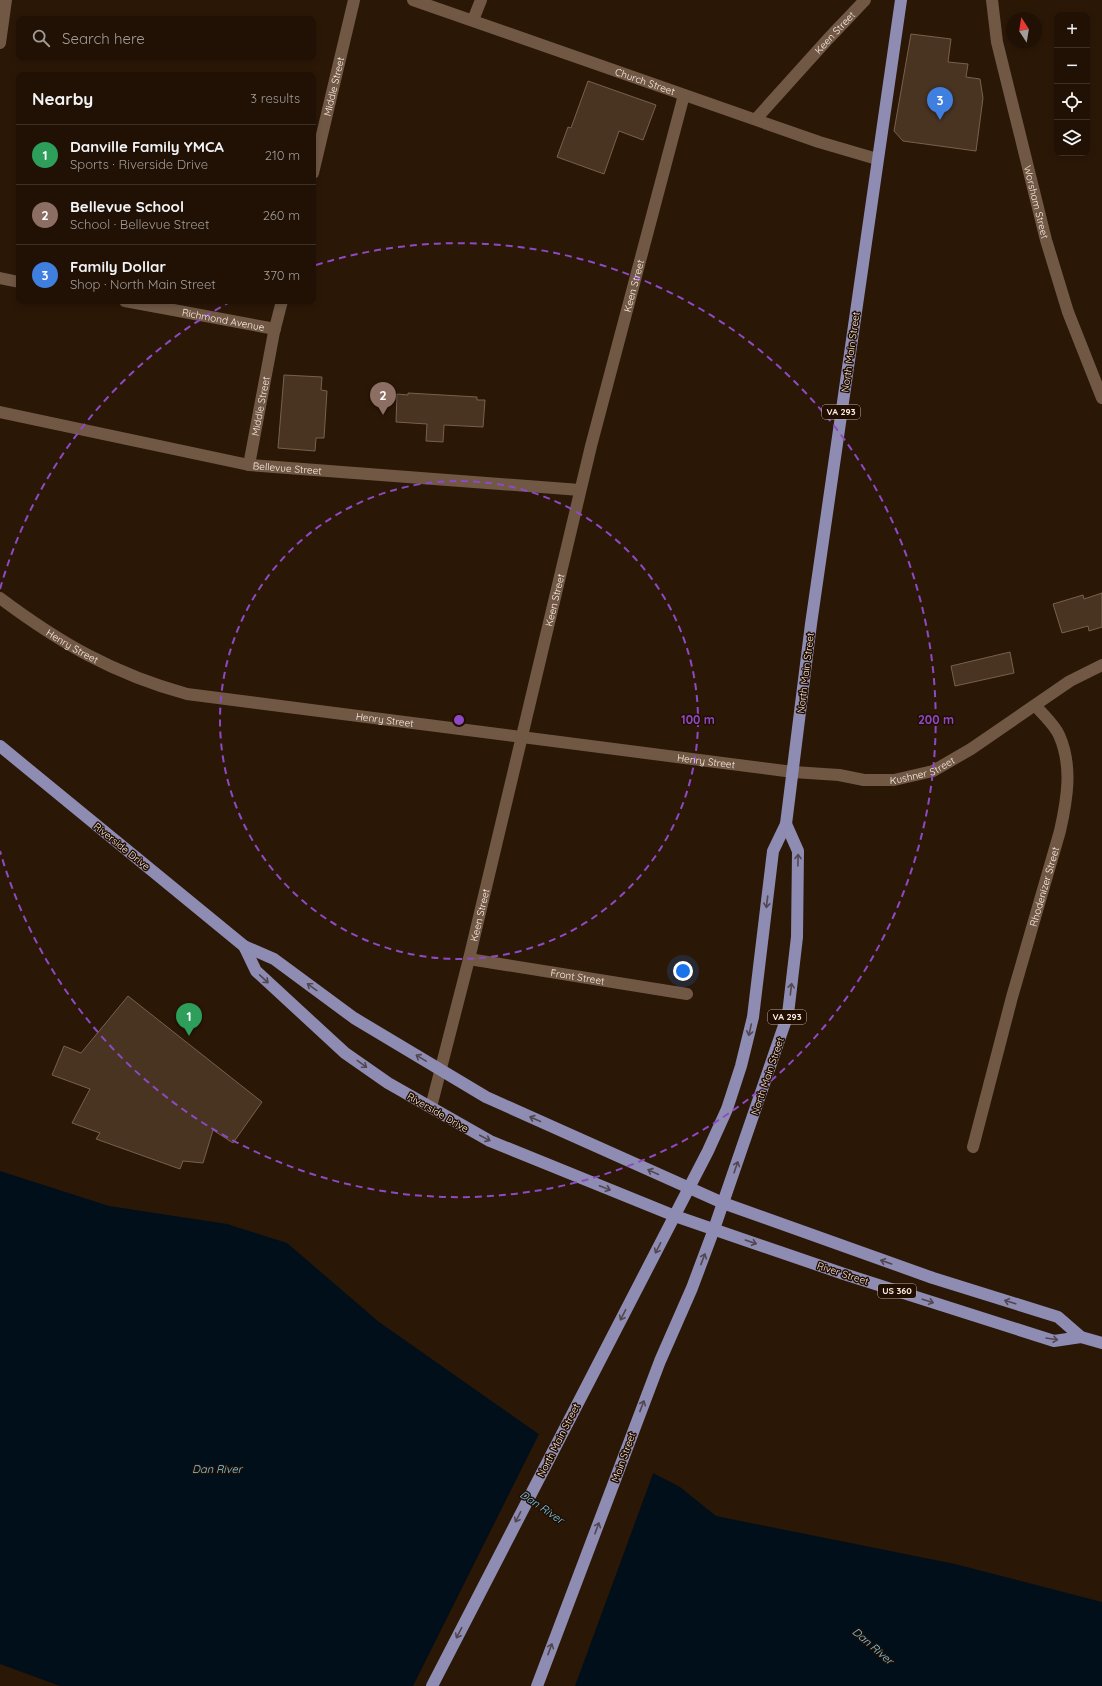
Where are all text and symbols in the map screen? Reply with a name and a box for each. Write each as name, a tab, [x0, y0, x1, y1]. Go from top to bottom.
street label: Keen Street	[812, 8, 858, 57]
north arrow	[1006, 12, 1042, 48]
map controls	[1054, 12, 1090, 156]
button: +	[1054, 12, 1090, 48]
search box	[16, 16, 316, 60]
icon: search	[30, 27, 52, 49]
text: Search here	[62, 29, 145, 48]
button: −	[1054, 48, 1090, 84]
street label: Middle Street	[321, 55, 347, 117]
street label: Church Street	[613, 65, 677, 98]
button: locate	[1054, 84, 1090, 120]
pin: 3	[927, 87, 953, 120]
text: Nearby	[32, 88, 93, 109]
text: 3 results	[250, 90, 300, 106]
button: layers	[1054, 120, 1090, 156]
text: Danville Family YMCA	[70, 137, 224, 156]
text: 1	[42, 147, 48, 163]
text: 210 m	[265, 147, 300, 163]
text: Sports · Riverside Drive	[70, 156, 208, 172]
street label: Worsham Street	[1021, 164, 1052, 241]
text: Bellevue School	[70, 197, 184, 216]
text: 2	[41, 207, 49, 223]
text: 260 m	[263, 207, 300, 223]
text: School · Bellevue Street	[70, 216, 209, 232]
text: Family Dollar	[70, 257, 166, 276]
street label: Keen Street	[621, 258, 647, 313]
text: 3	[42, 267, 48, 283]
text: 370 m	[263, 267, 300, 283]
text: Shop · North Main Street	[70, 276, 216, 292]
street label: Richmond Avenue	[181, 306, 266, 334]
street label: North Main Street	[838, 310, 863, 393]
street label: Middle Street	[249, 375, 273, 437]
pin: 2	[370, 382, 396, 415]
road number: VA 293	[822, 405, 860, 419]
street label: Bellevue Street	[252, 459, 323, 478]
street label: Keen Street	[542, 572, 568, 628]
street label: Henry Street	[44, 626, 101, 667]
street label: North Main Street	[794, 631, 817, 714]
street label: Henry Street	[355, 710, 415, 730]
text: 100 m	[681, 712, 715, 727]
text: 200 m	[918, 712, 954, 727]
centre of rings	[452, 713, 466, 727]
street label: Henry Street	[676, 751, 736, 772]
street label: Kushner Street	[890, 754, 958, 787]
street label: Riverside Drive	[91, 820, 153, 873]
street label: Rhodenizer Street	[1027, 845, 1062, 928]
one-way arrow	[794, 854, 802, 867]
street label: Keen Street	[467, 887, 493, 943]
one-way arrow	[763, 895, 771, 908]
your location	[673, 961, 693, 981]
street label: Front Street	[550, 966, 606, 988]
one-way arrow	[259, 974, 269, 983]
one-way arrow	[306, 983, 317, 991]
one-way arrow	[787, 983, 795, 996]
pin: 1	[176, 1003, 202, 1036]
road number: VA 293	[768, 1010, 806, 1024]
one-way arrow	[745, 1024, 753, 1037]
street label: North Main Street	[748, 1035, 787, 1117]
one-way arrow	[415, 1053, 427, 1061]
one-way arrow	[356, 1060, 367, 1068]
street label: Riverside Drive	[405, 1090, 471, 1135]
one-way arrow	[529, 1114, 541, 1122]
one-way arrow	[479, 1135, 491, 1143]
one-way arrow	[733, 1160, 740, 1173]
one-way arrow	[648, 1168, 660, 1176]
one-way arrow	[598, 1184, 610, 1192]
one-way arrow	[745, 1239, 758, 1246]
one-way arrow	[654, 1242, 661, 1254]
one-way arrow	[700, 1253, 708, 1265]
one-way arrow	[880, 1258, 893, 1265]
street label: River Street	[815, 1259, 871, 1288]
road number: US 360	[878, 1284, 916, 1298]
one-way arrow	[921, 1298, 934, 1305]
one-way arrow	[1004, 1298, 1017, 1305]
one-way arrow	[619, 1309, 626, 1321]
one-way arrow	[1045, 1335, 1058, 1343]
street label: North Main Street	[534, 1401, 583, 1479]
one-way arrow	[639, 1401, 647, 1413]
street label: Main Street	[608, 1430, 639, 1484]
water label: Dan River	[192, 1462, 244, 1476]
water label: Dan River	[517, 1487, 568, 1528]
one-way arrow	[514, 1511, 521, 1523]
one-way arrow	[593, 1522, 601, 1534]
water label: Dan River	[850, 1624, 898, 1669]
one-way arrow	[455, 1627, 462, 1639]
one-way arrow	[547, 1644, 555, 1656]

